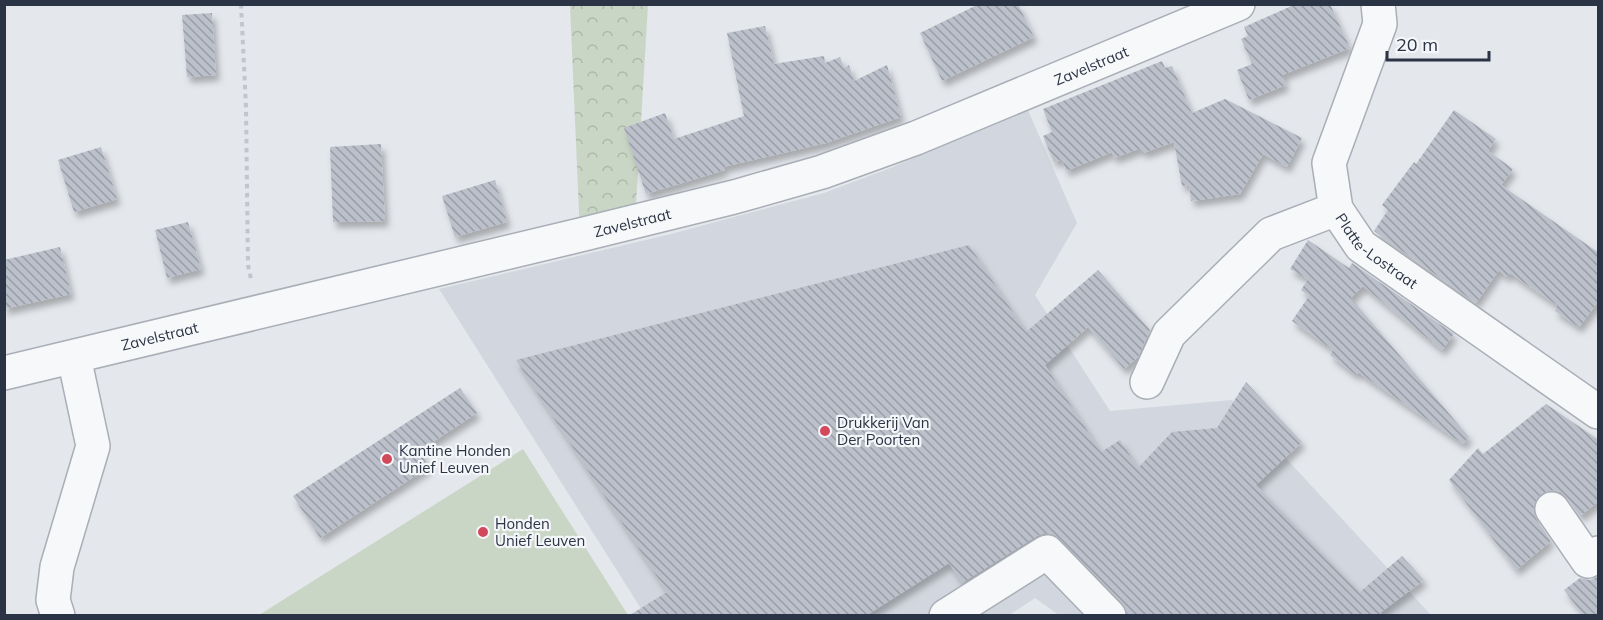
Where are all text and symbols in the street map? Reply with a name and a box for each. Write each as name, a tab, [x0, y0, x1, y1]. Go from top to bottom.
scale bar	[1387, 24, 1489, 62]
text: 20 m	[1396, 33, 1438, 56]
street label: Zavelstraat	[1051, 41, 1131, 89]
street label: Zavelstraat	[592, 203, 673, 241]
street label: Platte-Lostraat	[1332, 209, 1422, 292]
street label: Zavelstraat	[119, 317, 200, 354]
place label: Drukkerij Van Der Poorten	[837, 413, 930, 449]
marker: Drukkerij Van Der Poorten	[818, 424, 832, 438]
place label: Kantine Honden Unief Leuven	[399, 441, 511, 477]
marker: Kantine Honden Unief Leuven	[380, 452, 394, 466]
place label: Honden Unief Leuven	[495, 514, 585, 550]
marker: Honden Unief Leuven	[476, 525, 490, 539]

